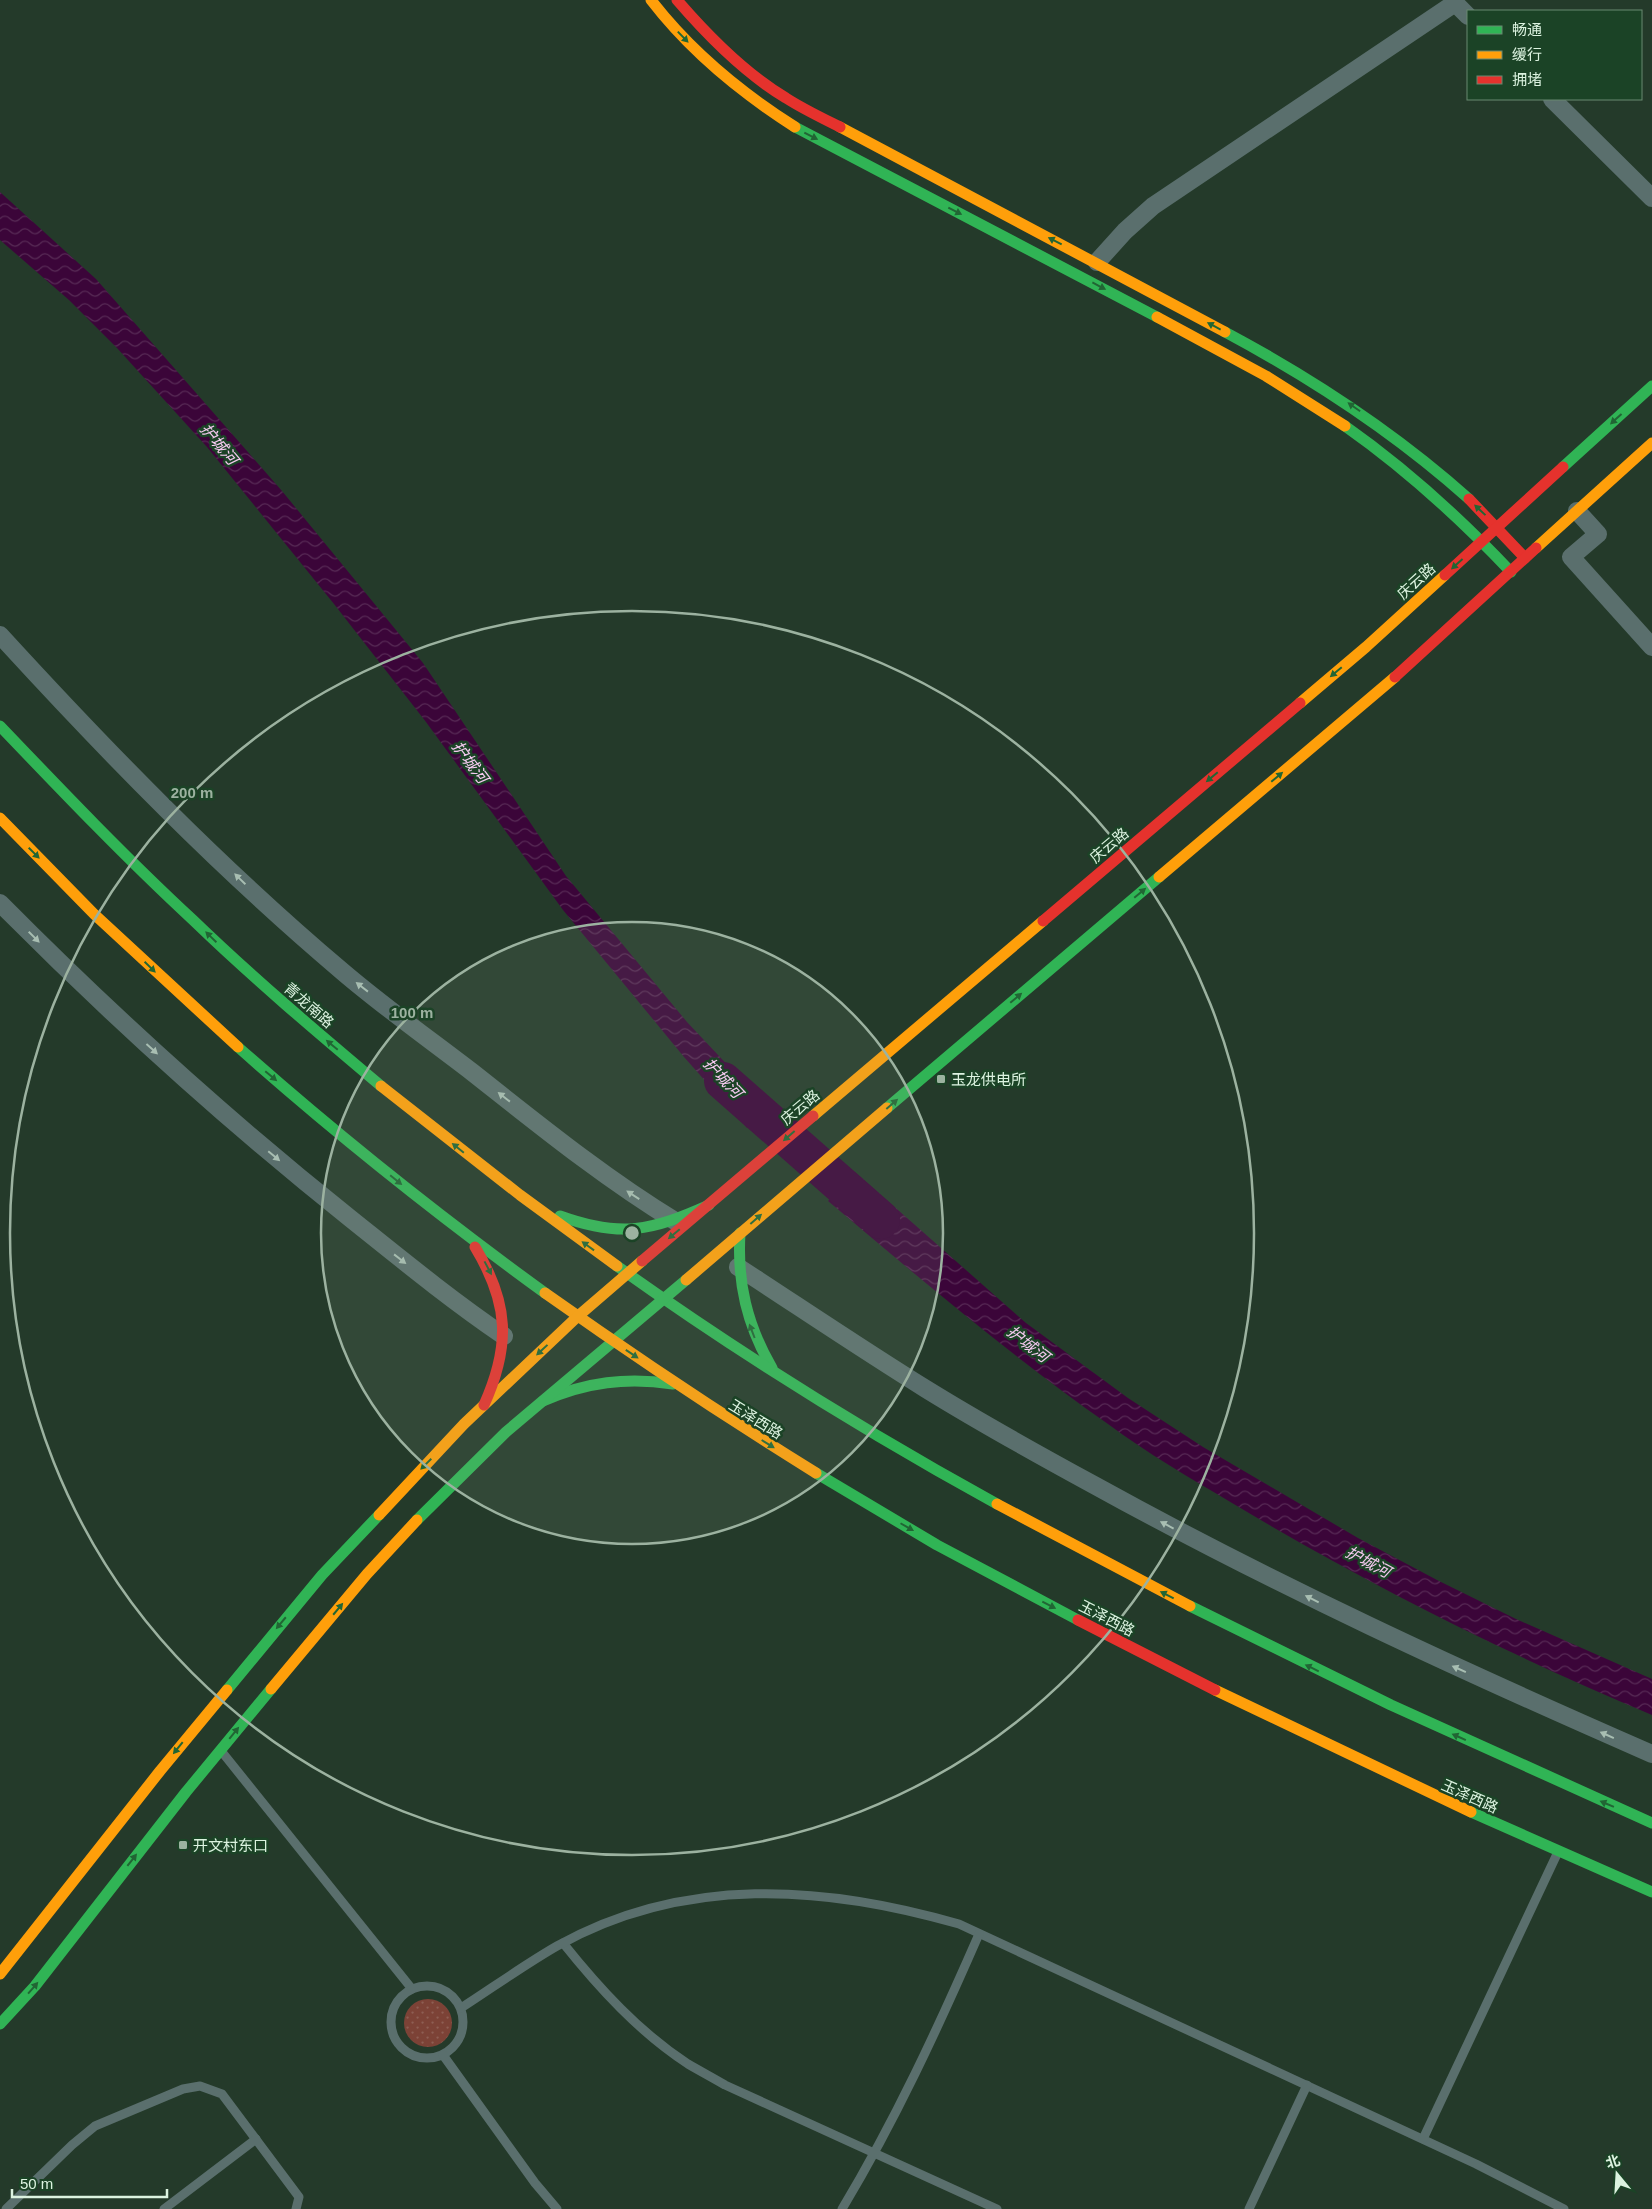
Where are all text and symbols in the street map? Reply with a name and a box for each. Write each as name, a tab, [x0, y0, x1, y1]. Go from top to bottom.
legend	[1467, 10, 1642, 100]
text: 畅通	[1512, 21, 1542, 38]
one-way arrow	[677, 31, 689, 43]
text: 缓行	[1512, 46, 1542, 63]
text: 拥堵	[1512, 71, 1542, 88]
one-way arrow	[804, 132, 818, 140]
one-way arrow	[948, 207, 962, 215]
one-way arrow	[1049, 236, 1062, 245]
one-way arrow	[1092, 282, 1106, 290]
one-way arrow	[1207, 321, 1221, 330]
one-way arrow	[1348, 402, 1361, 412]
one-way arrow	[1611, 413, 1623, 425]
water label: 护城河	[197, 420, 243, 470]
one-way arrow	[1474, 504, 1486, 516]
one-way arrow	[1452, 558, 1464, 570]
street label: 庆云路	[1394, 560, 1438, 602]
one-way arrow	[1330, 667, 1343, 678]
water label: 护城河	[449, 738, 493, 789]
one-way arrow	[1206, 772, 1219, 783]
one-way arrow	[1271, 772, 1283, 783]
text: 200 m	[171, 784, 213, 801]
street label: 庆云路	[1086, 824, 1132, 866]
one-way arrow	[28, 847, 40, 859]
one-way arrow	[235, 873, 247, 885]
one-way arrow	[1133, 888, 1146, 899]
one-way arrow	[28, 931, 40, 943]
one-way arrow	[205, 931, 217, 943]
one-way arrow	[144, 961, 156, 973]
street label: 青龙南路	[281, 979, 337, 1031]
one-way arrow	[356, 981, 369, 992]
one-way arrow	[1009, 993, 1022, 1004]
text: 100 m	[391, 1004, 433, 1021]
one-way arrow	[326, 1039, 339, 1050]
one-way arrow	[146, 1043, 158, 1055]
water label: 护城河	[700, 1055, 748, 1104]
one-way arrow	[264, 1070, 277, 1081]
place label: 玉龙供电所	[951, 1071, 1026, 1088]
marker: 玉龙供电所	[935, 1073, 947, 1085]
street label: 庆云路	[777, 1086, 823, 1128]
one-way arrow	[498, 1092, 511, 1103]
one-way arrow	[885, 1098, 898, 1109]
one-way arrow	[784, 1130, 796, 1142]
one-way arrow	[452, 1142, 465, 1153]
one-way arrow	[268, 1151, 281, 1162]
one-way arrow	[389, 1174, 402, 1185]
one-way arrow	[627, 1190, 640, 1200]
one-way arrow	[750, 1213, 762, 1225]
centre of rings	[623, 1224, 641, 1242]
one-way arrow	[668, 1229, 681, 1240]
one-way arrow	[582, 1240, 595, 1251]
one-way arrow	[394, 1253, 407, 1264]
one-way arrow	[484, 1261, 492, 1275]
one-way arrow	[748, 1323, 756, 1338]
water label: 护城河	[1004, 1323, 1055, 1367]
one-way arrow	[536, 1344, 548, 1356]
one-way arrow	[625, 1350, 639, 1359]
street label: 玉泽西路	[726, 1396, 786, 1442]
one-way arrow	[761, 1439, 774, 1448]
one-way arrow	[420, 1457, 432, 1469]
one-way arrow	[1160, 1521, 1175, 1529]
one-way arrow	[900, 1523, 913, 1532]
water label: 护城河	[1343, 1543, 1396, 1582]
one-way arrow	[1160, 1591, 1174, 1599]
one-way arrow	[1305, 1595, 1319, 1603]
street label: 玉泽西路	[1076, 1597, 1138, 1639]
one-way arrow	[1042, 1601, 1057, 1609]
one-way arrow	[333, 1602, 344, 1615]
one-way arrow	[276, 1616, 287, 1629]
one-way arrow	[1305, 1663, 1319, 1671]
one-way arrow	[1452, 1664, 1466, 1672]
one-way arrow	[229, 1727, 240, 1740]
one-way arrow	[1600, 1730, 1614, 1738]
one-way arrow	[1452, 1733, 1466, 1741]
one-way arrow	[173, 1742, 184, 1754]
street label: 玉泽西路	[1439, 1776, 1501, 1816]
one-way arrow	[1600, 1799, 1614, 1807]
place label: 开文村东口	[193, 1837, 268, 1854]
marker: 开文村东口	[177, 1839, 189, 1851]
one-way arrow	[127, 1854, 138, 1867]
one-way arrow	[27, 1982, 38, 1995]
north arrow	[1592, 2149, 1642, 2199]
text: 北	[1604, 2152, 1622, 2171]
scale bar	[12, 2166, 168, 2198]
text: 50 m	[20, 2175, 53, 2192]

